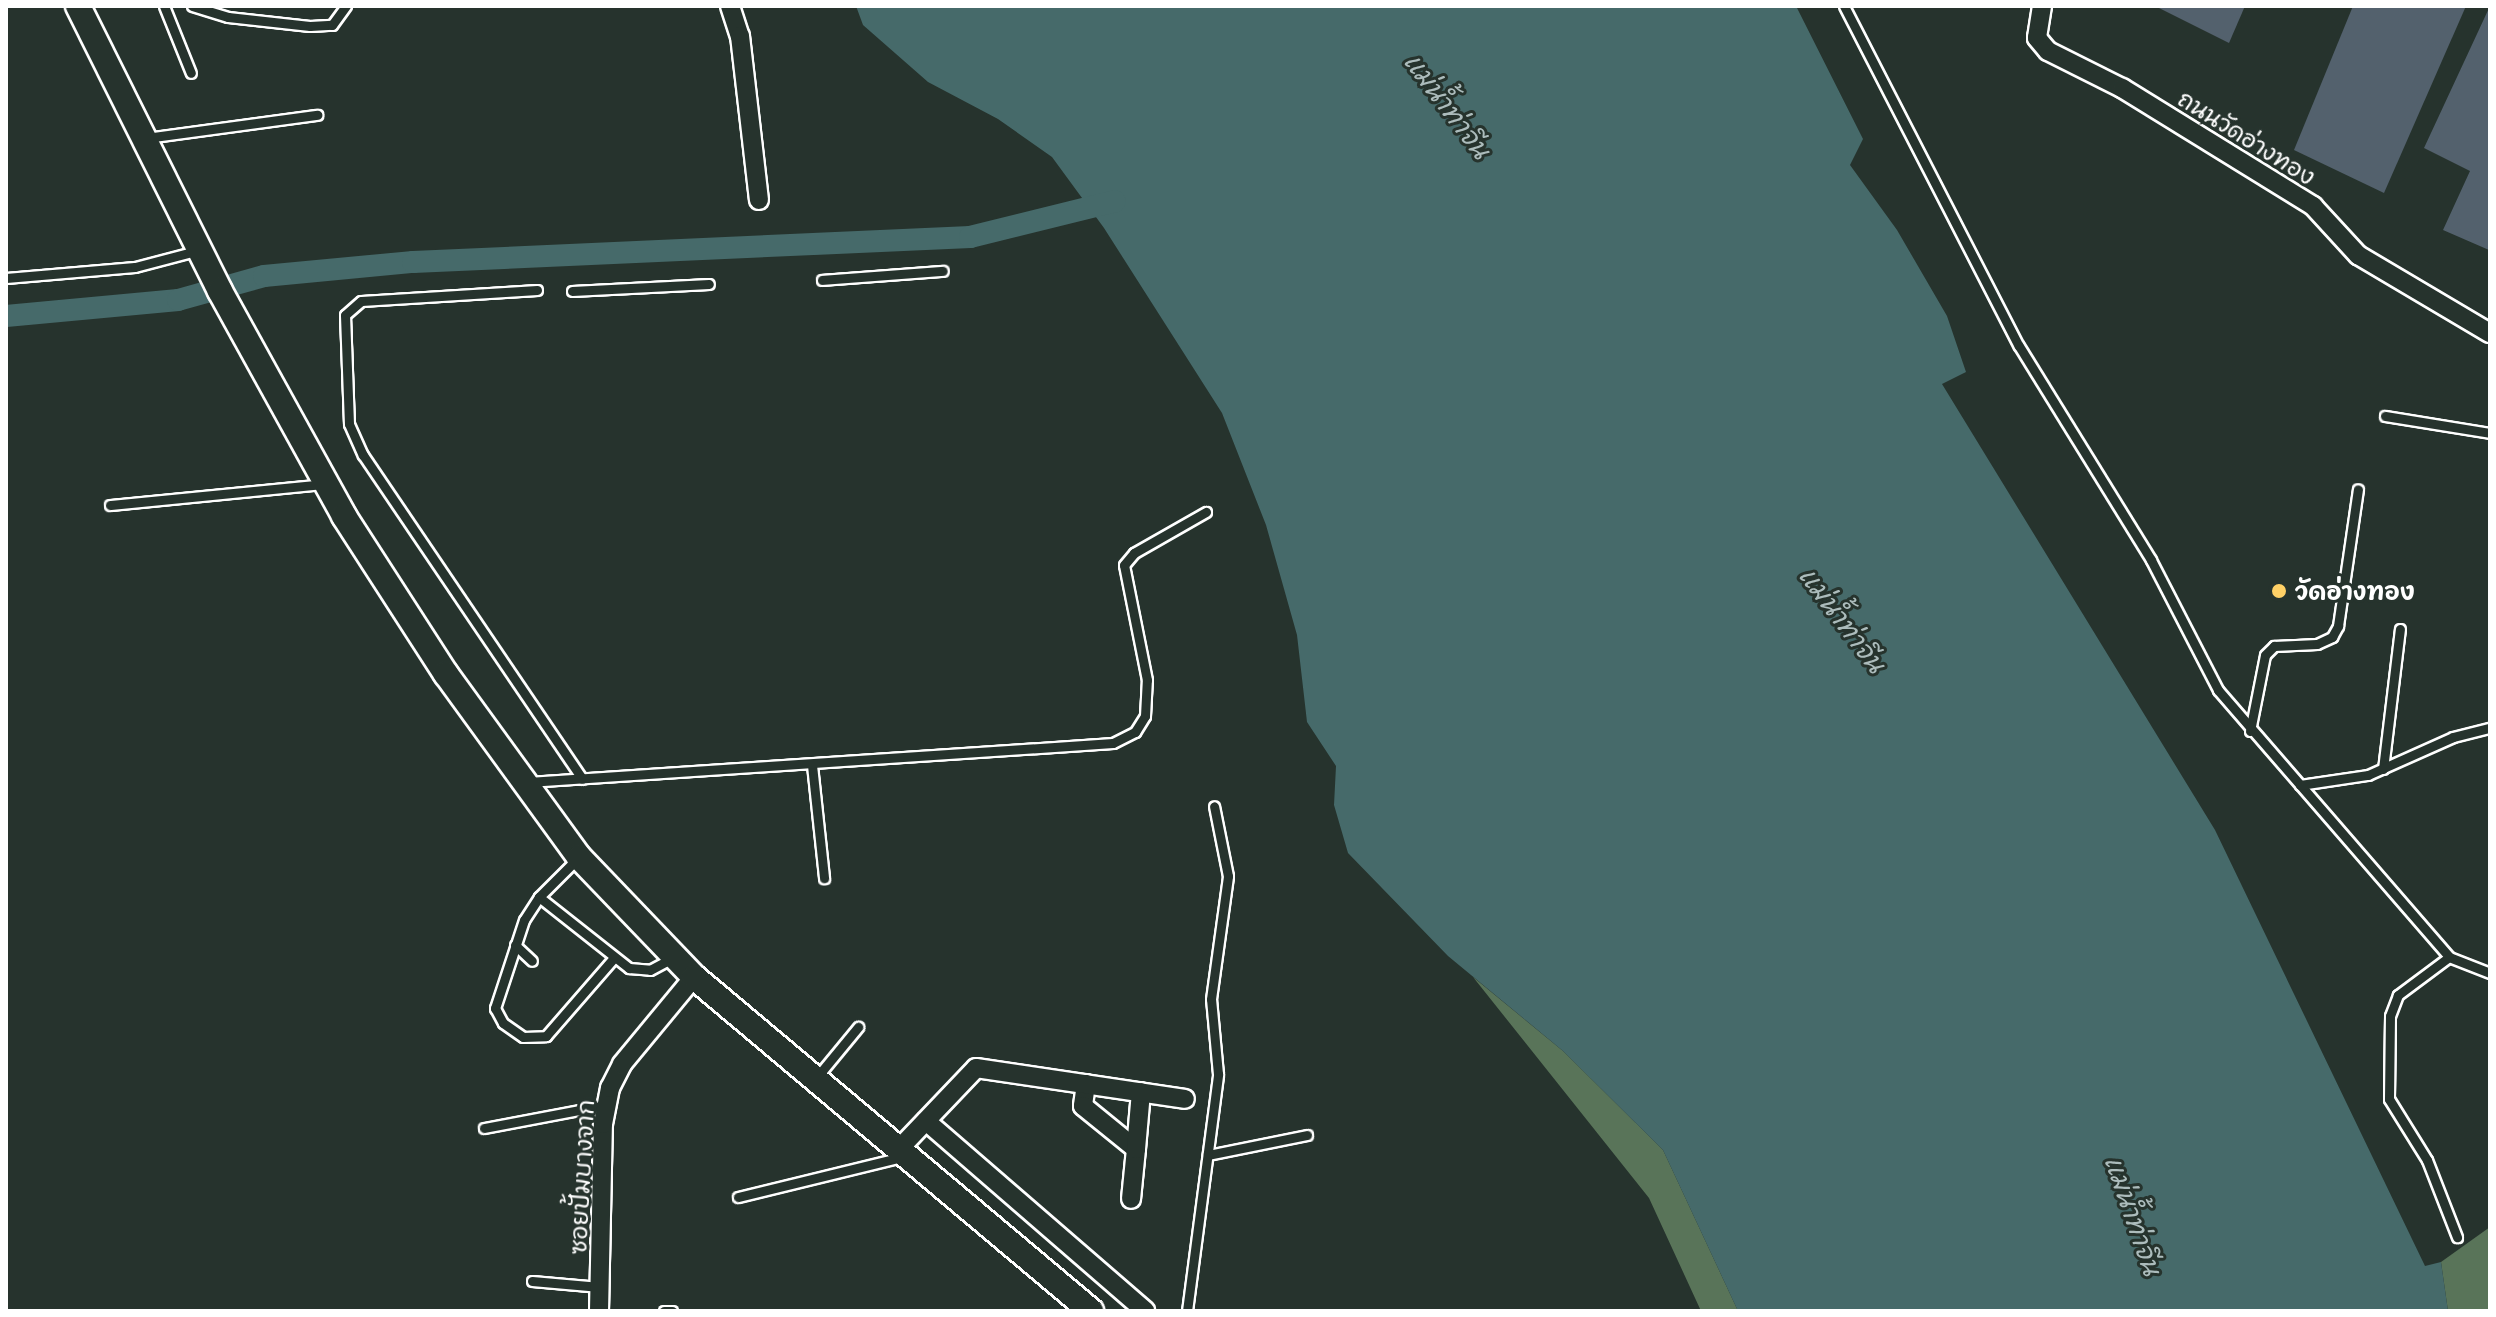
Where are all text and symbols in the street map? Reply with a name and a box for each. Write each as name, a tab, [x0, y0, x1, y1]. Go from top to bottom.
water label: แม่น้ำท่าจีน	[1398, 46, 1498, 164]
street label: ถนนวัดอ่างทอง	[2173, 83, 2321, 191]
water label: แม่น้ำท่าจีน	[1793, 560, 1893, 678]
place label: วัดอ่างทอง	[2295, 577, 2415, 605]
marker: วัดอ่างทอง	[2270, 582, 2288, 600]
street label: ซอยปั้มบางจาก	[563, 1099, 599, 1255]
water label: แม่น้ำท่าจีน	[2099, 1151, 2169, 1279]

